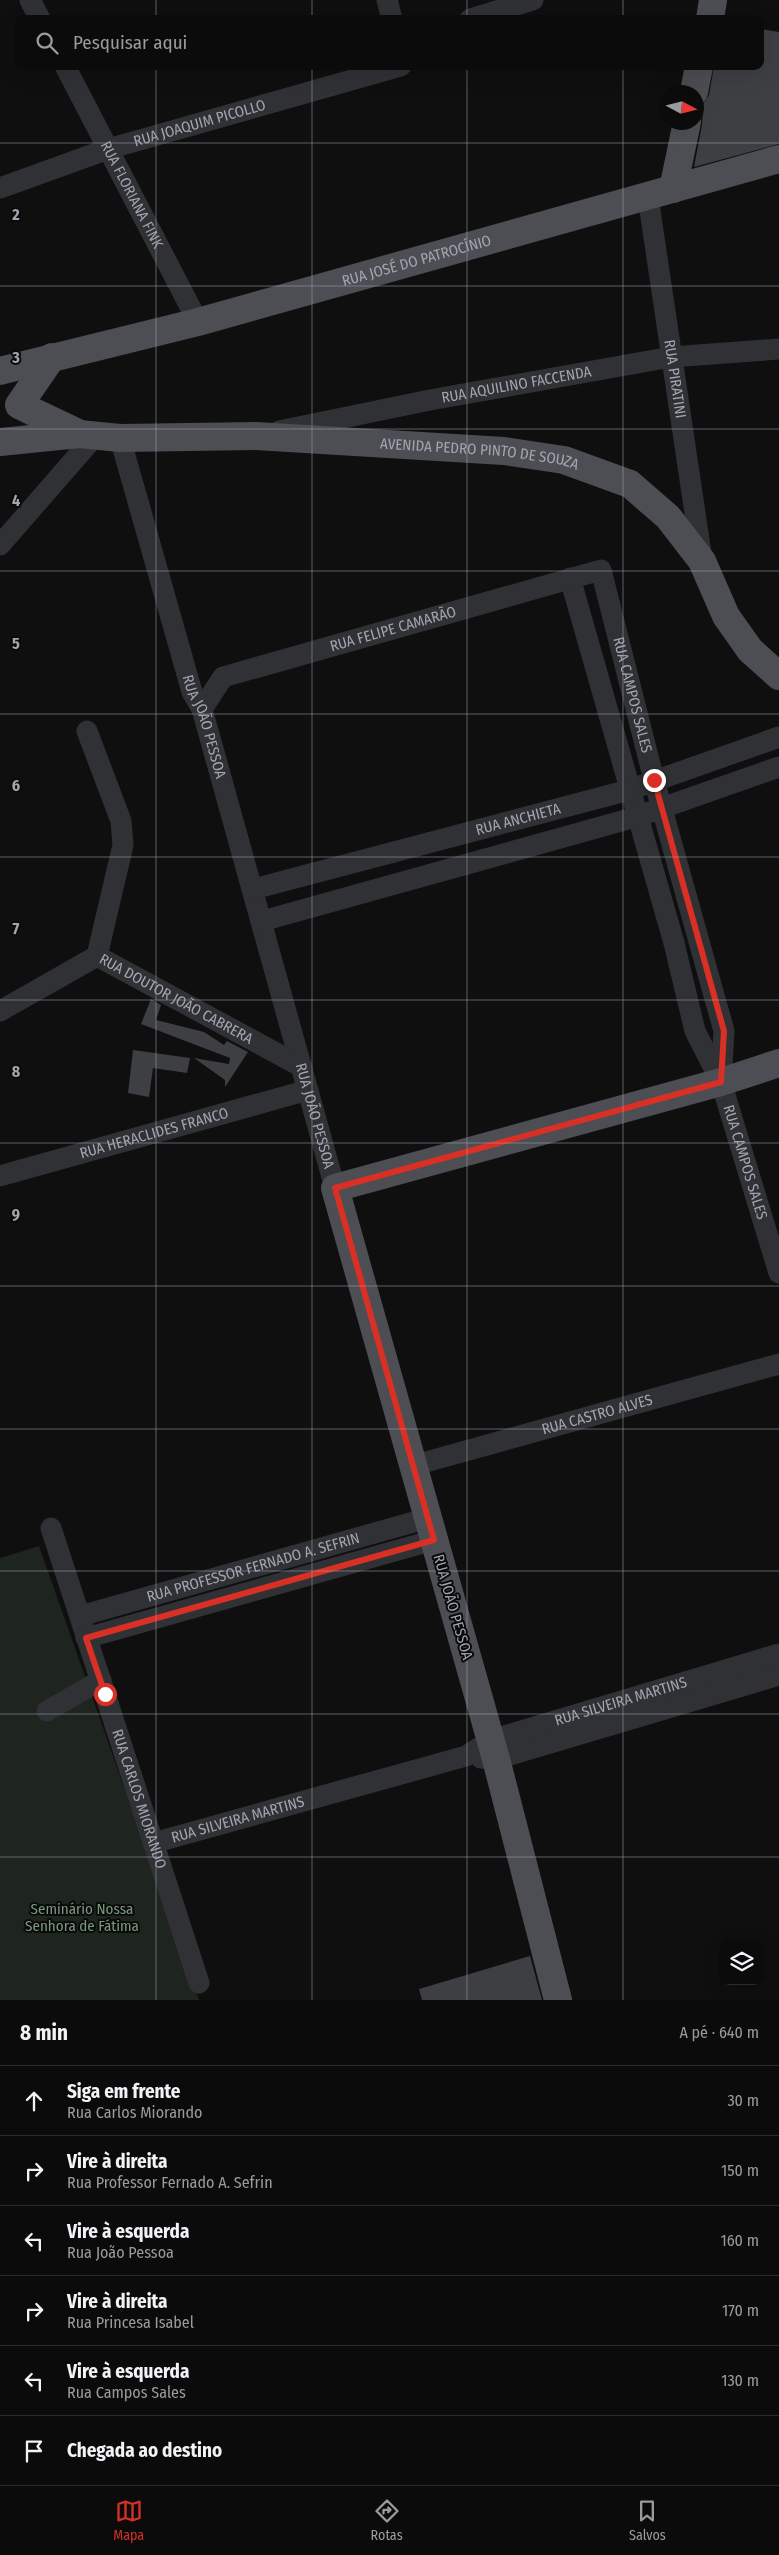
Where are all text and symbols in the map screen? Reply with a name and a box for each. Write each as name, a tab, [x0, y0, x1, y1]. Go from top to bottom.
search box	[15, 15, 764, 70]
icon: search	[33, 29, 61, 57]
text: Pesquisar aqui	[73, 31, 187, 54]
north arrow	[659, 85, 704, 130]
street label: RUA JOAQUIM PICOLLO	[132, 96, 268, 150]
street label: RUA FLORIANA FINK	[97, 138, 167, 251]
text: 2	[11, 205, 20, 224]
street label: RUA JOSÉ DO PATROCÍNIO	[340, 231, 493, 290]
street label: RUA PIRATINI	[660, 338, 690, 420]
text: 3	[11, 348, 20, 367]
street label: RUA AQUILINO FACCENDA	[440, 362, 593, 407]
street label: AVENIDA PEDRO PINTO DE SOUZA	[380, 435, 582, 474]
text: 4	[12, 491, 20, 510]
street label: RUA FELIPE CAMARÃO	[328, 602, 458, 655]
text: 5	[12, 634, 20, 653]
street label: RUA CAMPOS SALES	[609, 635, 656, 755]
street label: RUA JOÃO PESSOA	[179, 673, 230, 781]
route end	[643, 769, 666, 792]
text: 6	[12, 776, 20, 795]
street label: RUA ANCHIETA	[474, 799, 562, 839]
text: 7	[13, 919, 20, 938]
street label: RUA DOUTOR JOÃO CABRERA	[96, 950, 256, 1048]
street label: RUA JOÃO PESSOA	[292, 1061, 338, 1171]
text: 8	[12, 1062, 21, 1081]
street label: RUA CAMPOS SALES	[719, 1103, 771, 1222]
street label: RUA HERACLIDES FRANCO	[78, 1104, 230, 1162]
text: 9	[12, 1205, 20, 1224]
street label: RUA CASTRO ALVES	[540, 1391, 655, 1438]
street label: RUA PROFESSOR FERNADO A. SEFRIN	[145, 1529, 362, 1606]
street label: RUA JOÃO PESSOA	[429, 1552, 477, 1662]
street label: RUA SILVEIRA MARTINS	[552, 1673, 689, 1730]
route start	[94, 1683, 117, 1706]
street label: RUA CARLOS MIORANDO	[108, 1727, 170, 1871]
street label: RUA SILVEIRA MARTINS	[169, 1792, 306, 1846]
park label: Seminário Nossa Senhora de Fátima	[25, 1900, 139, 1935]
map controls	[719, 1940, 764, 1985]
button: layers	[719, 1940, 764, 1985]
text: 8 min	[20, 2020, 68, 2046]
text: A pé · 640 m	[679, 2023, 759, 2042]
text: Siga em frente	[67, 2080, 181, 2103]
icon: ahead	[20, 2087, 48, 2115]
text: 30 m	[727, 2091, 759, 2110]
text: Rua Carlos Miorando	[67, 2103, 202, 2122]
text: Vire à direita	[67, 2150, 168, 2173]
icon: right	[20, 2157, 48, 2185]
text: 150 m	[721, 2161, 759, 2180]
text: Rua Professor Fernado A. Sefrin	[67, 2173, 273, 2192]
text: Vire à esquerda	[67, 2220, 189, 2243]
icon: left	[20, 2227, 48, 2255]
text: 160 m	[720, 2231, 759, 2250]
text: Rua João Pessoa	[67, 2243, 174, 2262]
text: Vire à direita	[67, 2290, 168, 2313]
icon: right	[20, 2297, 48, 2325]
text: 170 m	[722, 2301, 759, 2320]
text: Rua Princesa Isabel	[67, 2313, 194, 2332]
text: Vire à esquerda	[67, 2360, 189, 2383]
icon: left	[20, 2367, 48, 2395]
text: 130 m	[721, 2371, 759, 2390]
text: Rua Campos Sales	[67, 2383, 186, 2402]
icon: arrive	[20, 2437, 48, 2465]
text: Chegada ao destino	[67, 2439, 222, 2462]
tab: Mapa	[113, 2497, 144, 2544]
tab: Rotas	[371, 2497, 403, 2544]
tab: Salvos	[629, 2497, 666, 2544]

